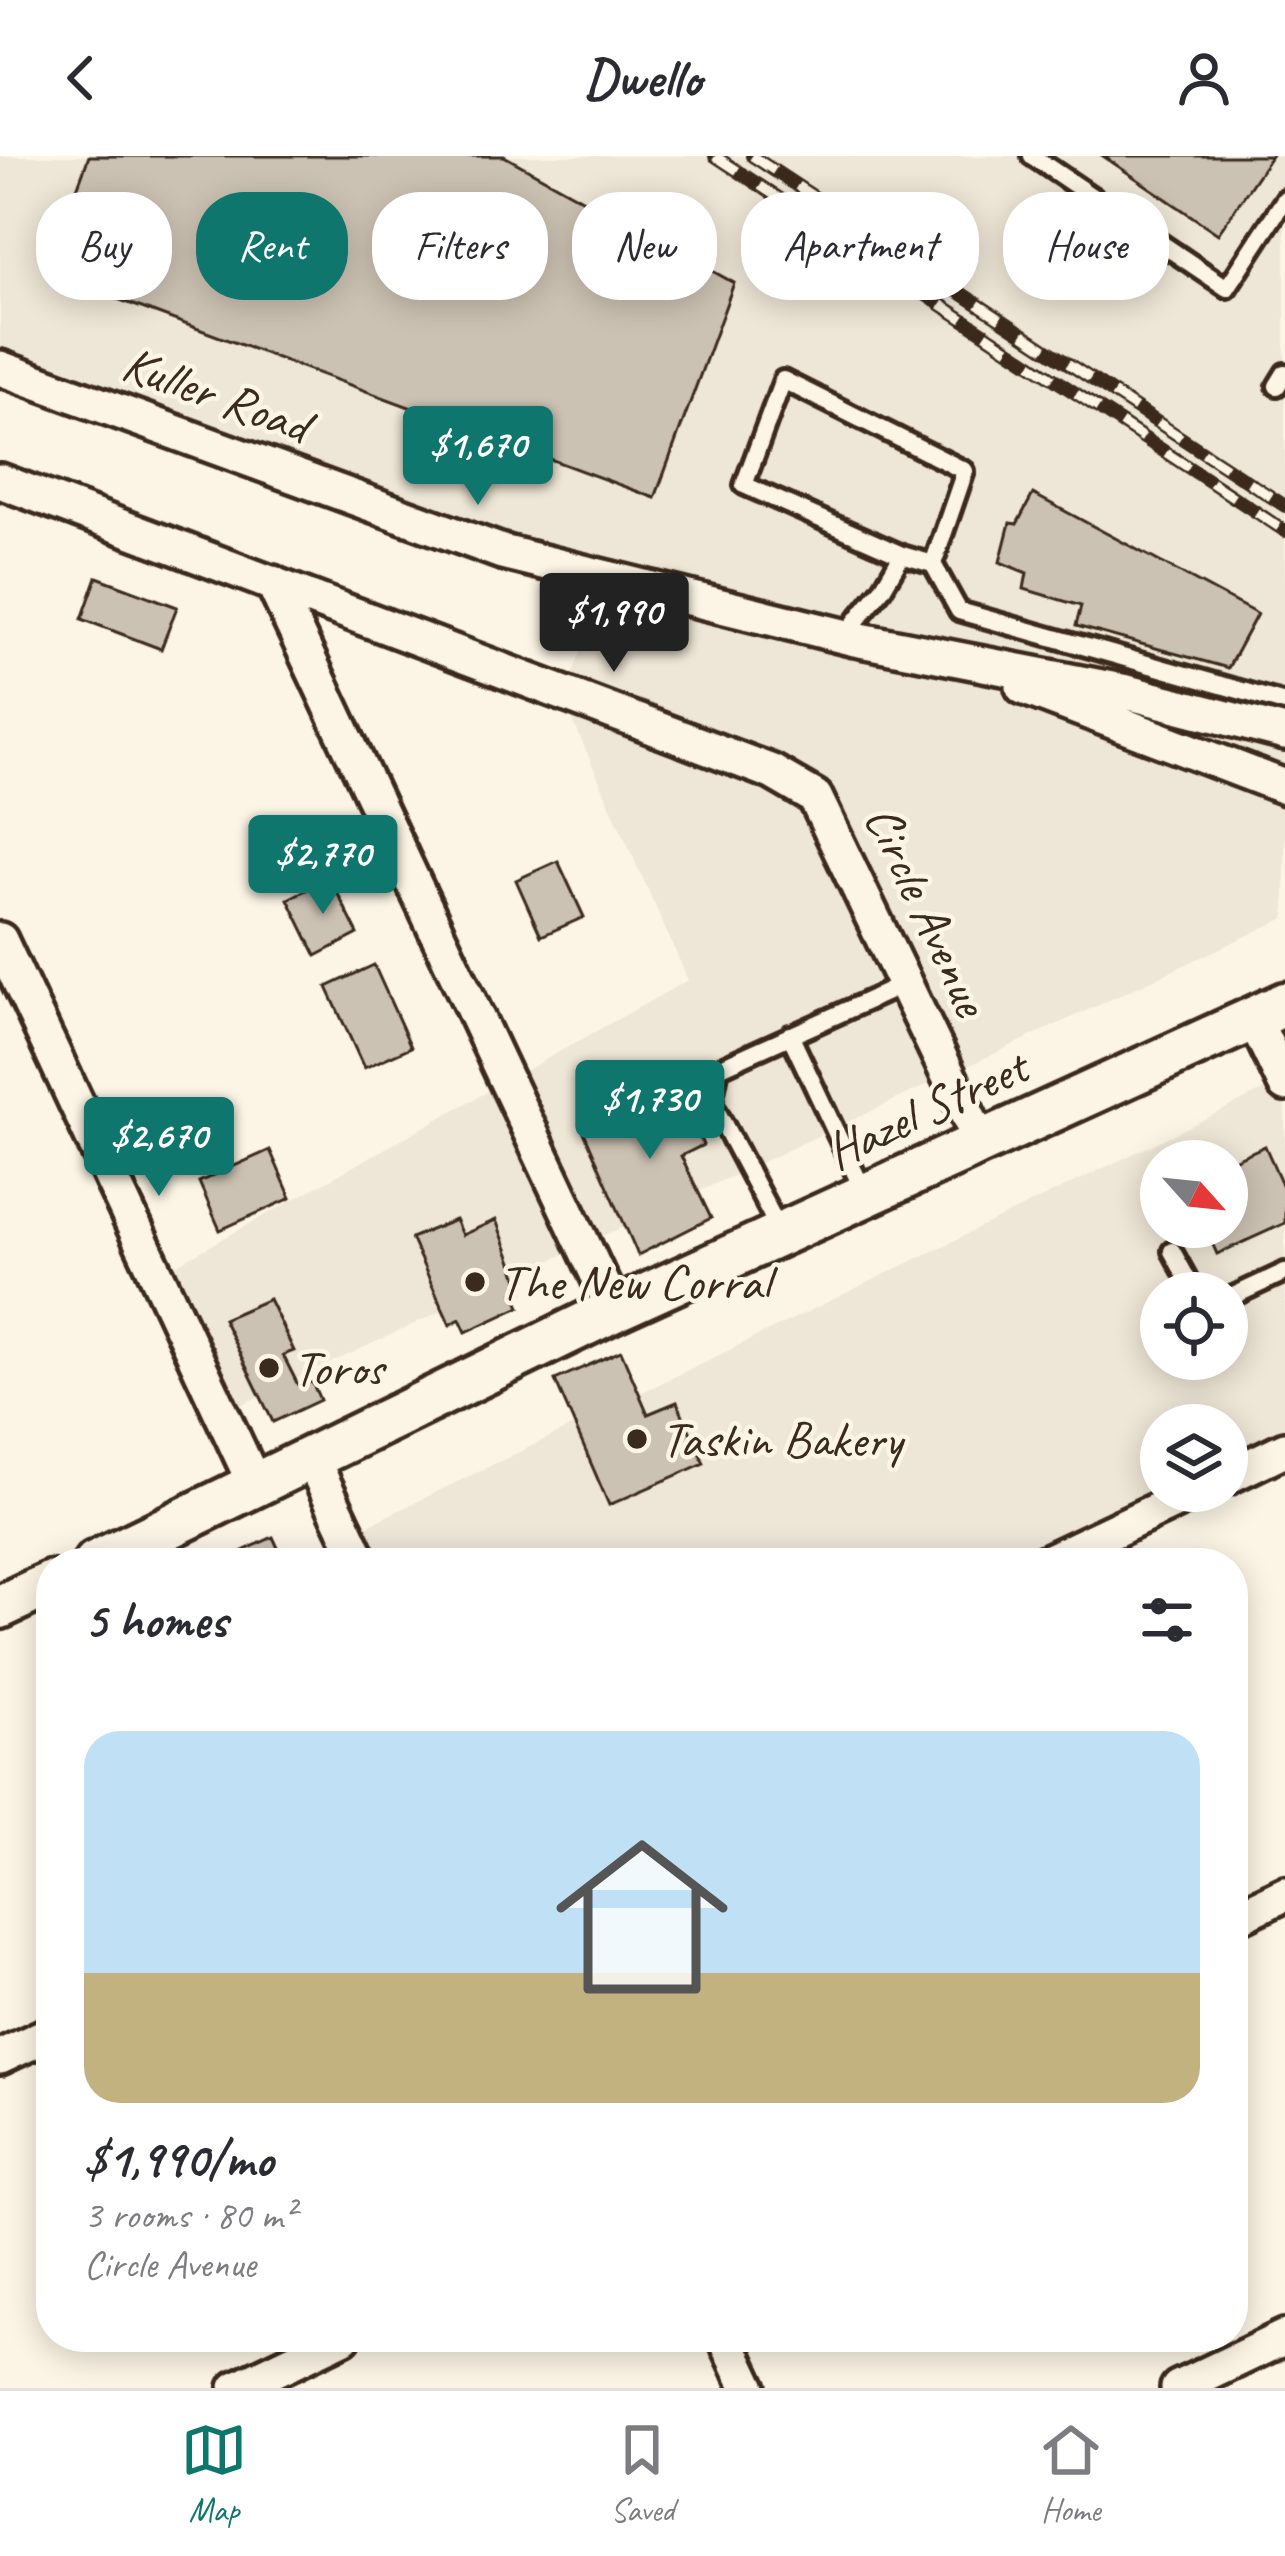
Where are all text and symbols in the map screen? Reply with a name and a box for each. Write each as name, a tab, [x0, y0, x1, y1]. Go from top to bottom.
text: Dwello	[584, 44, 701, 112]
icon: back	[48, 45, 114, 111]
icon: person	[1171, 45, 1237, 111]
chip: Buy	[36, 192, 172, 300]
chip: Rent	[196, 192, 348, 300]
chip: Filters	[372, 192, 548, 300]
chip: New	[572, 192, 717, 300]
chip: Apartment	[741, 192, 979, 300]
chip: House	[1003, 192, 1169, 300]
street label: Kuller Road	[114, 331, 324, 460]
pin: $1,670	[380, 406, 576, 508]
text: $1,670	[430, 420, 526, 469]
pin: $1,990	[516, 573, 712, 675]
text: $1,990	[567, 587, 661, 636]
street label: Circle Avenue	[851, 795, 1005, 1028]
pin: $2,770	[225, 815, 421, 917]
text: $2,770	[275, 829, 371, 878]
street label: Hazel Street	[815, 1032, 1041, 1183]
pin: $1,730	[552, 1060, 748, 1162]
text: $1,730	[602, 1074, 698, 1123]
pin: $2,670	[61, 1097, 257, 1199]
text: $2,670	[111, 1111, 207, 1160]
north arrow	[1140, 1140, 1248, 1248]
map controls	[1140, 1140, 1248, 1512]
place label: The New Corral	[499, 1250, 778, 1314]
marker: The New Corral	[462, 1269, 488, 1295]
button: locate	[1140, 1272, 1248, 1380]
place label: Toros	[293, 1336, 387, 1400]
marker: Toros	[256, 1355, 282, 1381]
button: layers	[1140, 1404, 1248, 1512]
place label: Taskin Bakery	[661, 1407, 906, 1471]
marker: Taskin Bakery	[624, 1426, 650, 1452]
icon: filters	[1134, 1587, 1200, 1653]
text: 5 homes	[84, 1588, 227, 1652]
icon: home	[534, 1809, 750, 2025]
text: $1,990/mo	[84, 2127, 273, 2191]
text: 3 rooms · 80 m²	[84, 2191, 295, 2240]
text: Circle Avenue	[84, 2240, 256, 2289]
tab: Map	[181, 2417, 247, 2531]
tab: Saved	[609, 2417, 675, 2531]
tab: Home	[1038, 2417, 1104, 2531]

